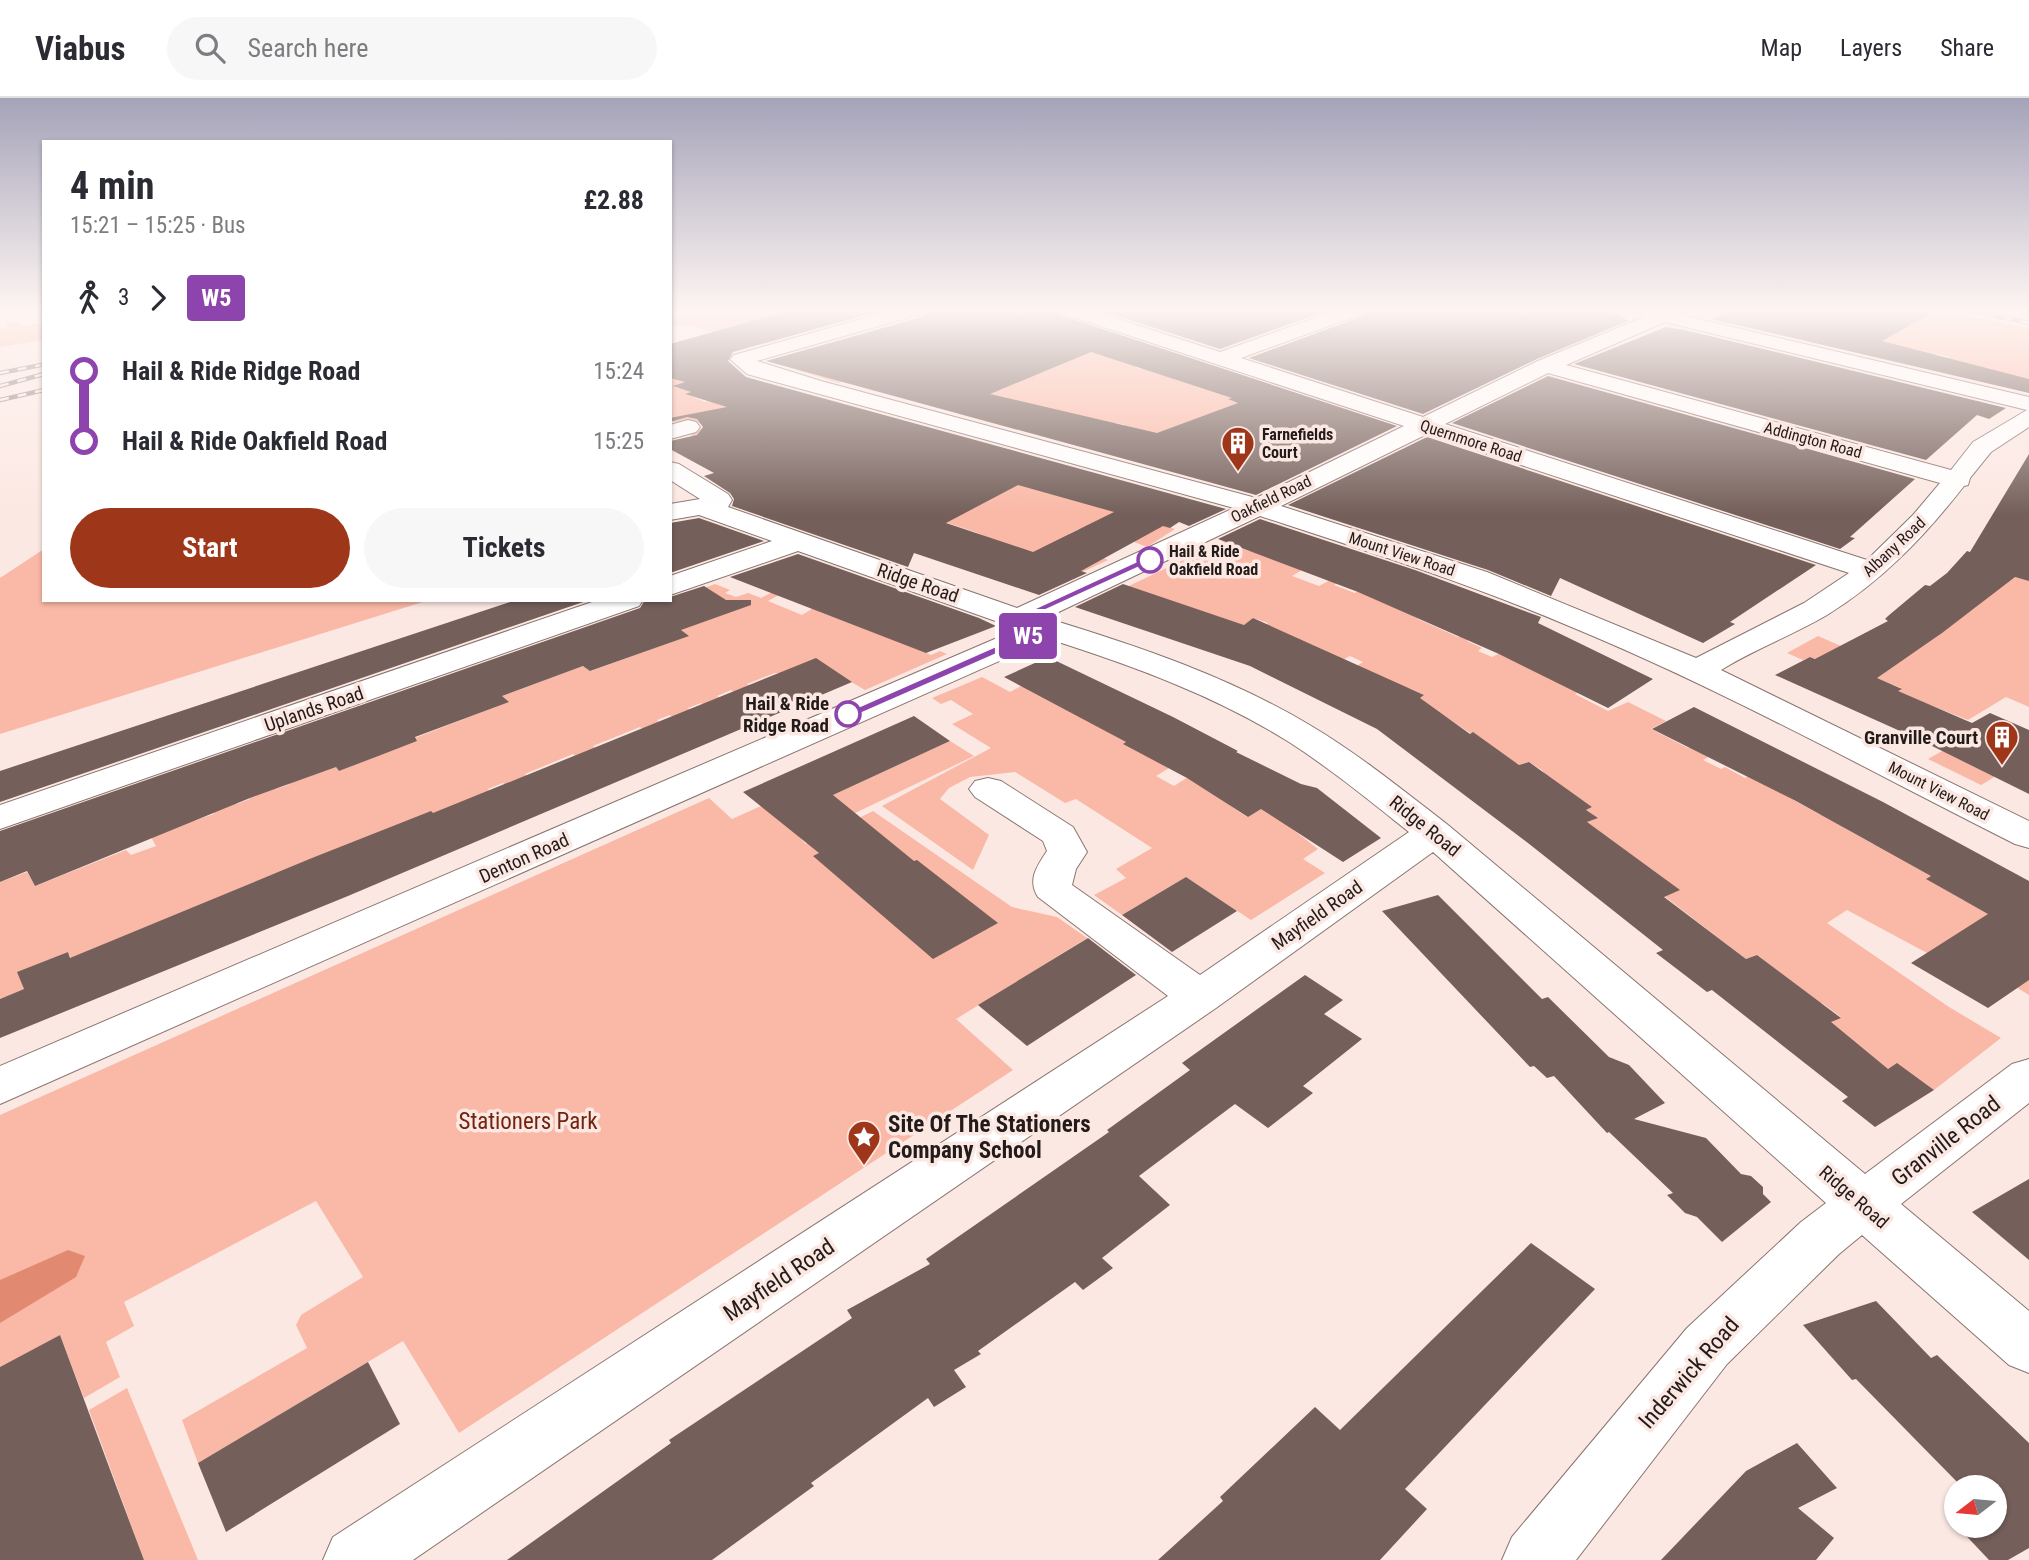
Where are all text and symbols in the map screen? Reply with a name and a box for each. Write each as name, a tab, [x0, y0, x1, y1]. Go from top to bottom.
search box	[167, 17, 657, 80]
text: Viabus	[35, 29, 125, 68]
icon: search	[191, 29, 229, 67]
text: Search here	[247, 33, 368, 63]
text: Map	[1761, 34, 1802, 62]
text: Layers	[1840, 34, 1902, 62]
text: Share	[1940, 34, 1994, 62]
text: 4 min	[70, 164, 154, 208]
text: £2.88	[583, 185, 644, 215]
text: 15:21 – 15:25 · Bus	[70, 212, 246, 239]
icon: walk	[70, 279, 108, 317]
icon: forward	[139, 279, 177, 317]
text: 3	[118, 284, 129, 311]
text: W5	[201, 284, 231, 312]
text: Hail & Ride Ridge Road	[122, 356, 360, 386]
text: 15:24	[593, 358, 644, 385]
street label: Quernmore Road	[1418, 416, 1524, 466]
street label: Addington Road	[1762, 418, 1864, 462]
building icon: Farnefields Court	[1219, 424, 1257, 473]
place label: Farnefields Court	[1262, 425, 1333, 462]
text: Hail & Ride Oakfield Road	[122, 426, 387, 456]
text: 15:25	[593, 428, 644, 455]
street label: Oakfield Road	[1228, 471, 1314, 527]
button: Start	[70, 508, 350, 588]
button: Tickets	[364, 508, 644, 588]
street label: Albany Road	[1859, 513, 1929, 581]
street label: Mount View Road	[1347, 528, 1457, 580]
place label: Hail & Ride Oakfield Road	[1169, 542, 1258, 579]
marker: Hail & Ride Oakfield Road	[1137, 547, 1163, 573]
street label: Ridge Road	[874, 558, 962, 608]
line badge: W5	[996, 613, 1060, 659]
text: W5	[1013, 622, 1043, 650]
street label: Uplands Road	[261, 681, 367, 737]
place label: Hail & Ride Ridge Road	[743, 692, 829, 737]
marker: Hail & Ride Ridge Road	[835, 701, 861, 727]
building icon: Granville Court	[1983, 718, 2021, 767]
place label: Granville Court	[1864, 726, 1978, 749]
street label: Mount View Road	[1886, 757, 1992, 825]
street label: Ridge Road	[1385, 790, 1465, 862]
street label: Denton Road	[476, 828, 572, 888]
street label: Mayfield Road	[1267, 875, 1367, 955]
street label: Granville Road	[1886, 1090, 2006, 1192]
park label: Stationers Park	[458, 1108, 598, 1135]
place label: Site Of The Stationers Company School	[888, 1111, 1091, 1164]
place icon: Site Of The Stationers Company School	[845, 1118, 883, 1167]
street label: Ridge Road	[1815, 1161, 1893, 1233]
street label: Mayfield Road	[718, 1233, 840, 1327]
street label: Inderwick Road	[1633, 1312, 1745, 1434]
north arrow	[1944, 1475, 2007, 1538]
map controls	[1944, 1475, 2007, 1538]

